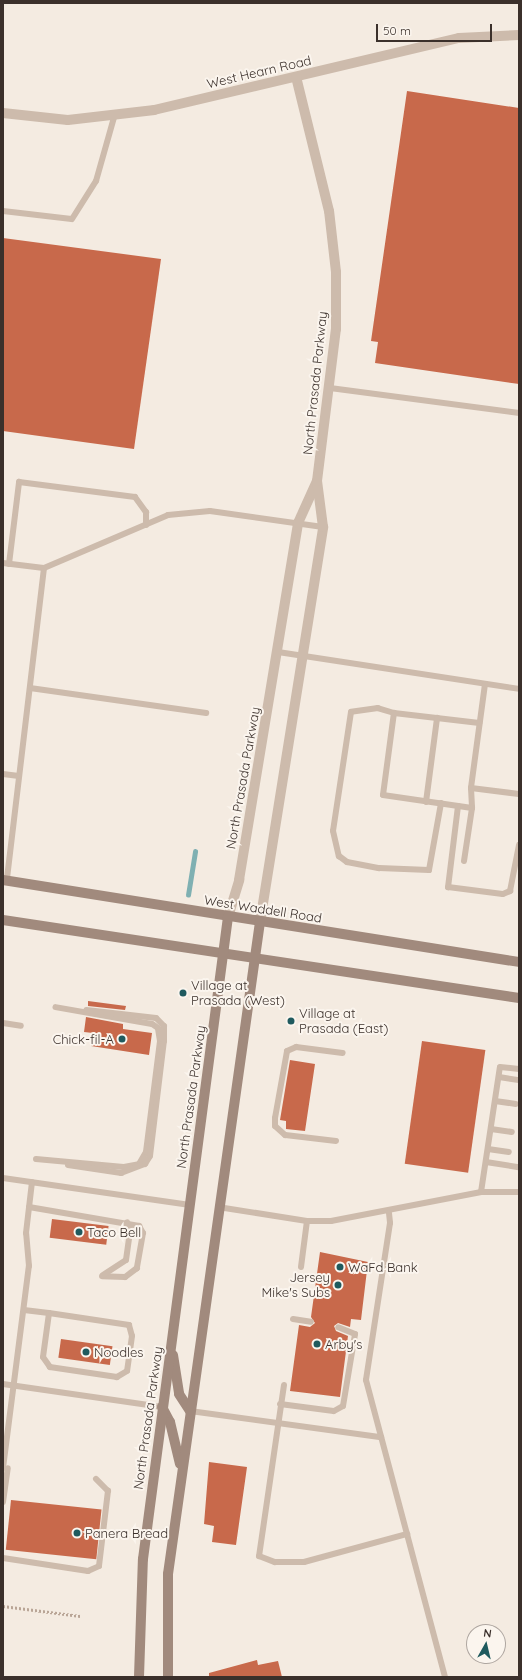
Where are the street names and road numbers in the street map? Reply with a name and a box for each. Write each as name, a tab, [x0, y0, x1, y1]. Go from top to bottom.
street label: West Hearn Road	[205, 52, 313, 92]
street label: North Prasada Parkway	[300, 311, 330, 455]
street label: North Prasada Parkway	[223, 706, 263, 850]
street label: West Waddell Road	[203, 892, 323, 926]
street label: North Prasada Parkway	[173, 1025, 209, 1169]
street label: North Prasada Parkway	[130, 1346, 166, 1490]

